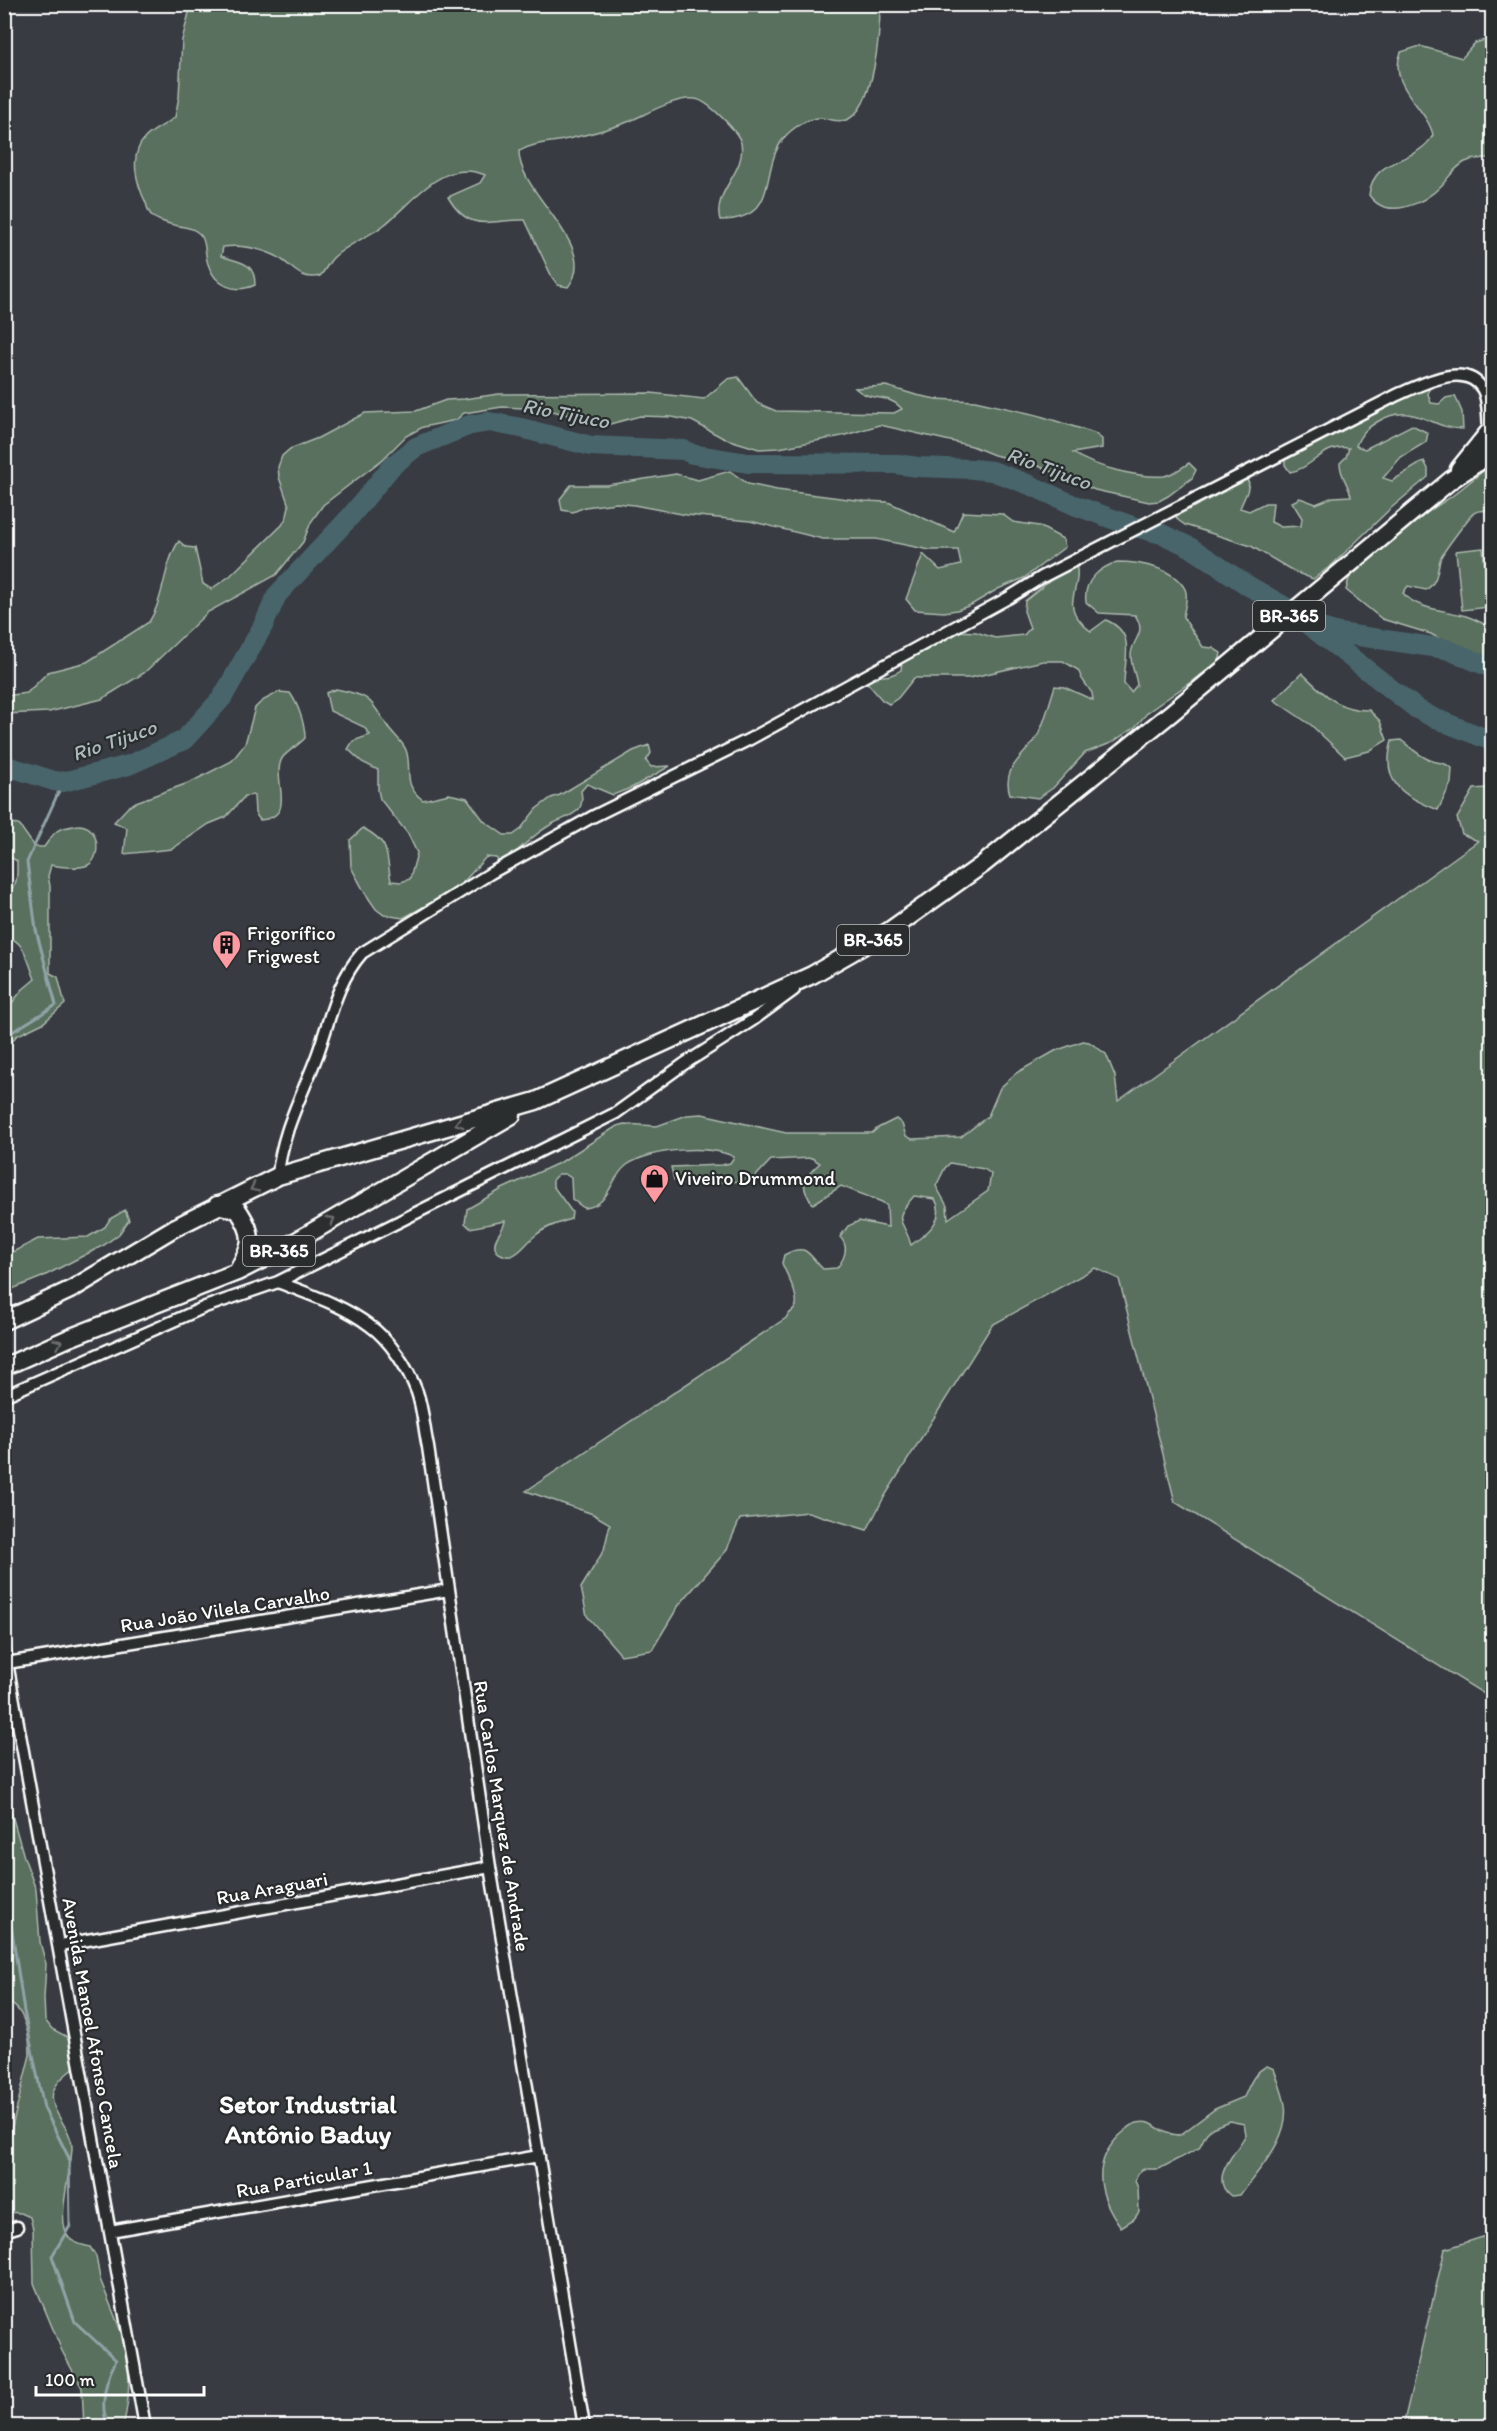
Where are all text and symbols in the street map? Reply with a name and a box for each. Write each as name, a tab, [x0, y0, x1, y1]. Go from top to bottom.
water label: Rio Tijuco	[521, 392, 613, 434]
water label: Rio Tijuco	[1004, 441, 1096, 495]
road number: BR-365	[1253, 601, 1325, 631]
water label: Rio Tijuco	[69, 713, 161, 766]
place label: Frigorífico Frigwest	[247, 921, 336, 968]
road number: BR-365	[837, 925, 909, 955]
building icon: Frigorífico Frigwest	[210, 928, 242, 970]
one-way arrow	[454, 1116, 465, 1128]
shop icon: Viveiro Drummond	[638, 1162, 670, 1204]
place label: Viveiro Drummond	[675, 1166, 836, 1190]
one-way arrow	[249, 1180, 260, 1192]
one-way arrow	[324, 1216, 335, 1227]
road number: BR-365	[243, 1236, 315, 1266]
one-way arrow	[52, 1339, 63, 1351]
street label: Rua João Vilela Carvalho	[119, 1581, 331, 1637]
street label: Rua Carlos Marquez de Andrade	[469, 1679, 535, 1953]
street label: Rua Araguari	[214, 1866, 330, 1910]
street label: Avenida Manoel Afonso Cancela	[57, 1896, 129, 2171]
district label: Setor Industrial Antônio Baduy	[219, 2088, 397, 2150]
street label: Rua Particular 1	[234, 2155, 374, 2203]
scale bar	[36, 2359, 204, 2397]
text: 100 m	[45, 2369, 95, 2391]

